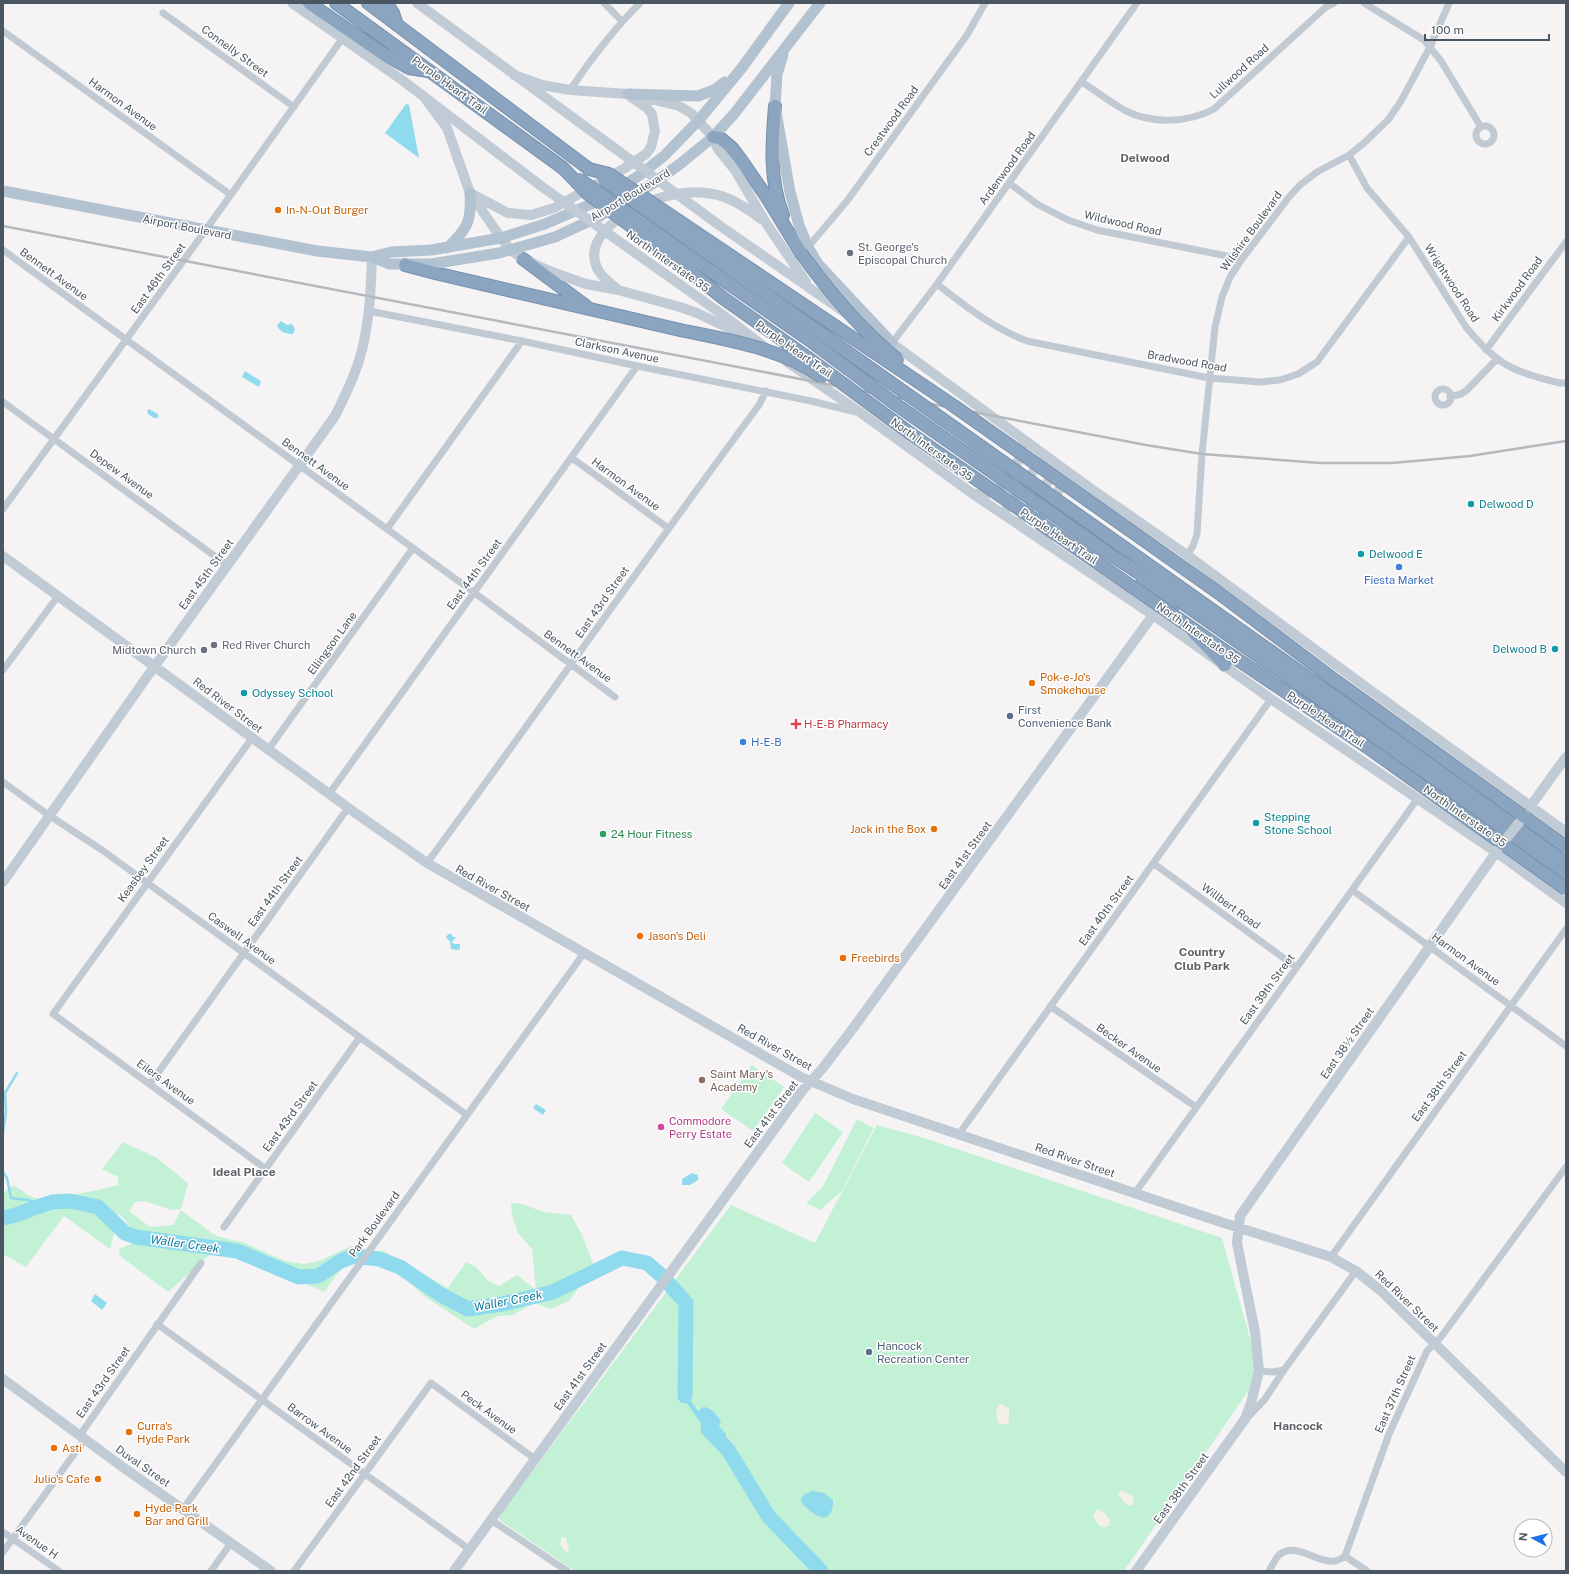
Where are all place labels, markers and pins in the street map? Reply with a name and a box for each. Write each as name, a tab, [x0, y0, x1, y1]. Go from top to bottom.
place label: In-N-Out Burger	[286, 204, 369, 216]
marker: In-N-Out Burger	[273, 205, 283, 215]
place label: St. George's Episcopal Church	[858, 241, 947, 266]
marker: St. George's Episcopal Church	[845, 248, 855, 258]
place label: Delwood D	[1479, 498, 1534, 510]
marker: Delwood D	[1466, 499, 1476, 509]
place label: Delwood E	[1369, 548, 1423, 560]
marker: Delwood E	[1356, 549, 1366, 559]
marker: Fiesta Market	[1394, 562, 1404, 572]
place label: Fiesta Market	[1364, 574, 1434, 586]
place label: Red River Church	[222, 639, 310, 651]
marker: Red River Church	[209, 640, 219, 650]
place label: Delwood B	[1493, 643, 1547, 655]
place label: Midtown Church	[112, 644, 196, 656]
marker: Delwood B	[1550, 644, 1560, 654]
marker: Midtown Church	[199, 645, 209, 655]
place label: Pok-e-Jo's Smokehouse	[1040, 671, 1106, 696]
marker: Pok-e-Jo's Smokehouse	[1027, 678, 1037, 688]
place label: Odyssey School	[252, 687, 334, 699]
marker: Odyssey School	[239, 688, 249, 698]
place label: First Convenience Bank	[1018, 704, 1112, 729]
marker: First Convenience Bank	[1005, 711, 1015, 721]
place label: H-E-B Pharmacy	[804, 718, 889, 730]
marker: H-E-B Pharmacy	[791, 719, 801, 729]
place label: H-E-B	[751, 736, 782, 748]
marker: H-E-B	[738, 737, 748, 747]
place label: Stepping Stone School	[1264, 811, 1332, 836]
marker: Stepping Stone School	[1251, 818, 1261, 828]
place label: Jack in the Box	[850, 823, 926, 835]
marker: Jack in the Box	[929, 824, 939, 834]
place label: 24 Hour Fitness	[611, 828, 693, 840]
marker: 24 Hour Fitness	[598, 829, 608, 839]
place label: Jason's Deli	[648, 930, 706, 942]
marker: Jason's Deli	[635, 931, 645, 941]
place label: Freebirds	[851, 952, 900, 964]
marker: Freebirds	[838, 953, 848, 963]
place label: Saint Mary's Academy	[710, 1068, 773, 1093]
marker: Saint Mary's Academy	[697, 1075, 707, 1085]
place label: Commodore Perry Estate	[669, 1115, 732, 1140]
marker: Commodore Perry Estate	[656, 1122, 666, 1132]
place label: Hancock Recreation Center	[877, 1340, 969, 1365]
marker: Hancock Recreation Center	[864, 1347, 874, 1357]
place label: Curra's Hyde Park	[137, 1420, 190, 1445]
marker: Curra's Hyde Park	[124, 1427, 134, 1437]
place label: Asti	[62, 1442, 82, 1454]
marker: Asti	[49, 1443, 59, 1453]
place label: Julio's Cafe	[34, 1473, 90, 1485]
marker: Julio's Cafe	[93, 1474, 103, 1484]
place label: Hyde Park Bar and Grill	[145, 1502, 209, 1527]
marker: Hyde Park Bar and Grill	[132, 1509, 142, 1519]

